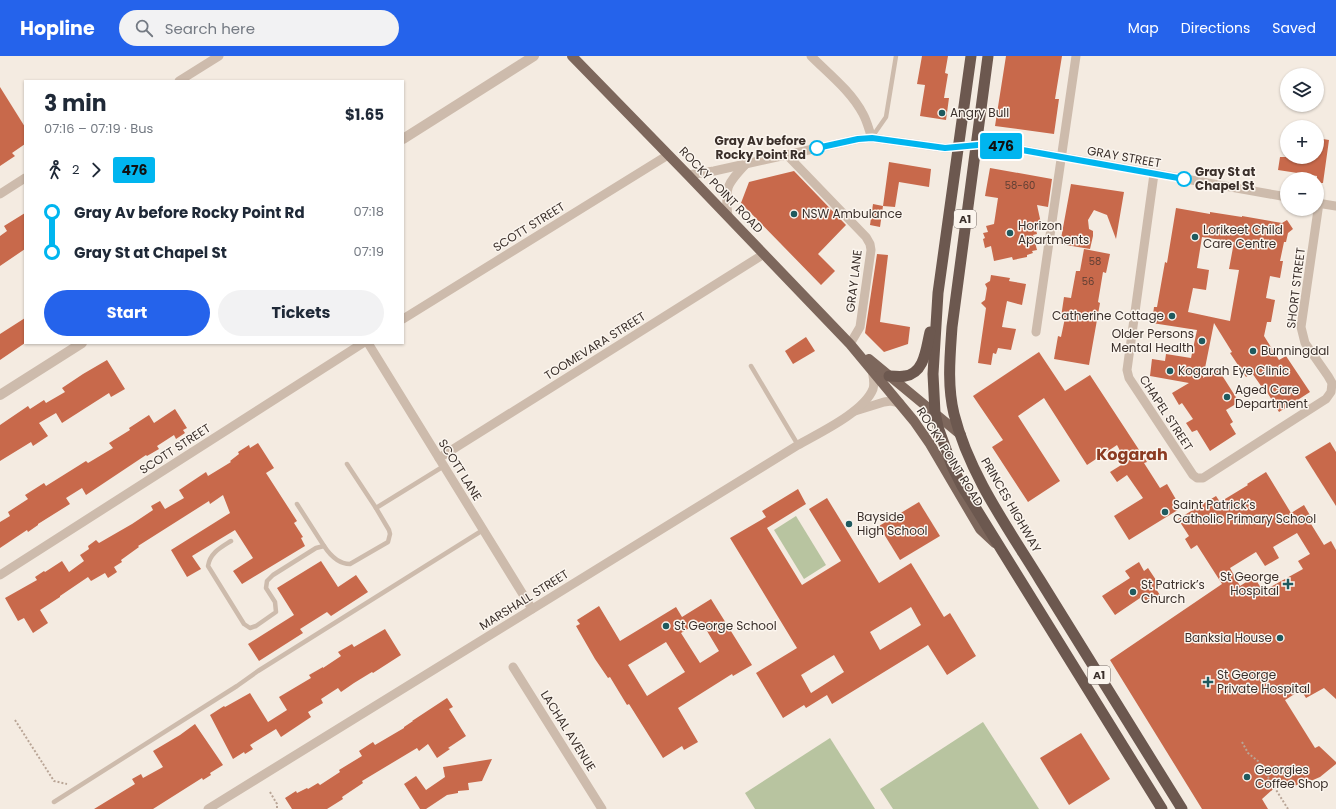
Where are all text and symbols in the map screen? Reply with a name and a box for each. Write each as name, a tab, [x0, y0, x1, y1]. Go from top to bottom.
search box	[119, 10, 399, 46]
text: Hopline	[20, 15, 95, 42]
icon: search	[133, 17, 155, 39]
text: Search here	[165, 18, 255, 39]
text: Map	[1128, 18, 1159, 38]
text: Directions	[1181, 18, 1250, 38]
text: Saved	[1272, 18, 1316, 38]
map controls	[1280, 68, 1324, 216]
button: layers	[1280, 68, 1324, 112]
text: 3 min	[44, 88, 107, 119]
text: $1.65	[345, 104, 384, 125]
place label: Angry Bull	[950, 104, 1009, 121]
marker: Angry Bull	[937, 108, 947, 118]
text: 07:16 – 07:19 · Bus	[44, 119, 153, 138]
button: +	[1280, 120, 1324, 164]
place label: Gray Av before Rocky Point Rd	[715, 132, 807, 163]
line badge: 476	[978, 133, 1024, 159]
text: 476	[988, 136, 1014, 156]
marker: Gray Av before Rocky Point Rd	[809, 140, 825, 156]
street label: GRAY STREET	[1086, 142, 1163, 171]
street label: ROCKY POINT ROAD	[676, 143, 767, 237]
icon: walk	[44, 159, 66, 181]
icon: forward	[85, 159, 107, 181]
text: 2	[72, 160, 79, 179]
text: 476	[121, 160, 147, 180]
place label: Gray St at Chapel St	[1195, 163, 1256, 194]
marker: Gray St at Chapel St	[1176, 171, 1192, 187]
button: −	[1280, 172, 1324, 216]
house number: 58-60	[1005, 178, 1035, 193]
street label: SCOTT STREET	[490, 197, 568, 255]
text: Gray Av before Rocky Point Rd	[74, 202, 305, 223]
text: 07:18	[354, 202, 384, 221]
place label: NSW Ambulance	[802, 205, 902, 222]
marker: NSW Ambulance	[789, 209, 799, 219]
road number: A1	[954, 210, 976, 228]
place label: Horizon Apartments	[1018, 217, 1089, 248]
place label: Lorikeet Child Care Centre	[1203, 221, 1283, 252]
marker: Horizon Apartments	[1005, 228, 1015, 238]
marker: Lorikeet Child Care Centre	[1190, 232, 1200, 242]
text: Gray St at Chapel St	[74, 242, 227, 263]
text: 07:19	[354, 242, 384, 261]
street label: SHORT STREET	[1282, 246, 1309, 329]
street label: GRAY LANE	[841, 249, 866, 313]
house number: 58	[1089, 254, 1101, 269]
house number: 56	[1082, 274, 1094, 289]
button: Start	[44, 290, 210, 336]
button: Tickets	[218, 290, 384, 336]
street label: TOOMEVARA STREET	[541, 307, 649, 384]
place label: Catherine Cottage	[1052, 307, 1164, 324]
marker: Catherine Cottage	[1167, 311, 1177, 321]
place label: Older Persons Mental Health	[1111, 325, 1194, 356]
marker: Older Persons Mental Health	[1197, 336, 1207, 346]
place label: Bunningdal	[1261, 342, 1329, 359]
marker: Bunningdal	[1248, 346, 1258, 356]
place label: Kogarah Eye Clinic	[1178, 362, 1289, 379]
marker: Kogarah Eye Clinic	[1165, 366, 1175, 376]
street label: CHAPEL STREET	[1136, 372, 1197, 454]
place label: Aged Care Department	[1235, 381, 1308, 412]
marker: Aged Care Department	[1222, 392, 1232, 402]
street label: ROCKY POINT ROAD	[913, 404, 988, 510]
street label: SCOTT STREET	[136, 419, 214, 478]
street label: SCOTT LANE	[435, 436, 486, 504]
district label: Kogarah	[1096, 443, 1168, 466]
street label: PRINCES HIGHWAY	[977, 454, 1046, 555]
place label: Saint Patrick’s Catholic Primary School	[1173, 496, 1316, 527]
marker: Saint Patrick’s Catholic Primary School	[1160, 507, 1170, 517]
place label: Bayside High School	[857, 508, 928, 539]
marker: Bayside High School	[844, 519, 854, 529]
street label: MARSHALL STREET	[476, 565, 572, 634]
place label: St George Hospital	[1220, 568, 1279, 599]
place label: St Patrick’s Church	[1141, 576, 1205, 607]
marker: St George Hospital	[1282, 578, 1294, 590]
marker: St Patrick’s Church	[1128, 587, 1138, 597]
place label: St George School	[674, 617, 777, 634]
marker: St George School	[661, 621, 671, 631]
place label: Banksia House	[1185, 629, 1272, 646]
marker: Banksia House	[1275, 633, 1285, 643]
road number: A1	[1088, 666, 1110, 684]
place label: St George Private Hospital	[1217, 666, 1310, 697]
marker: St George Private Hospital	[1202, 676, 1214, 688]
street label: LACHAL AVENUE	[537, 687, 600, 774]
place label: Georgies Coffee Shop	[1255, 761, 1328, 792]
marker: Georgies Coffee Shop	[1242, 772, 1252, 782]

